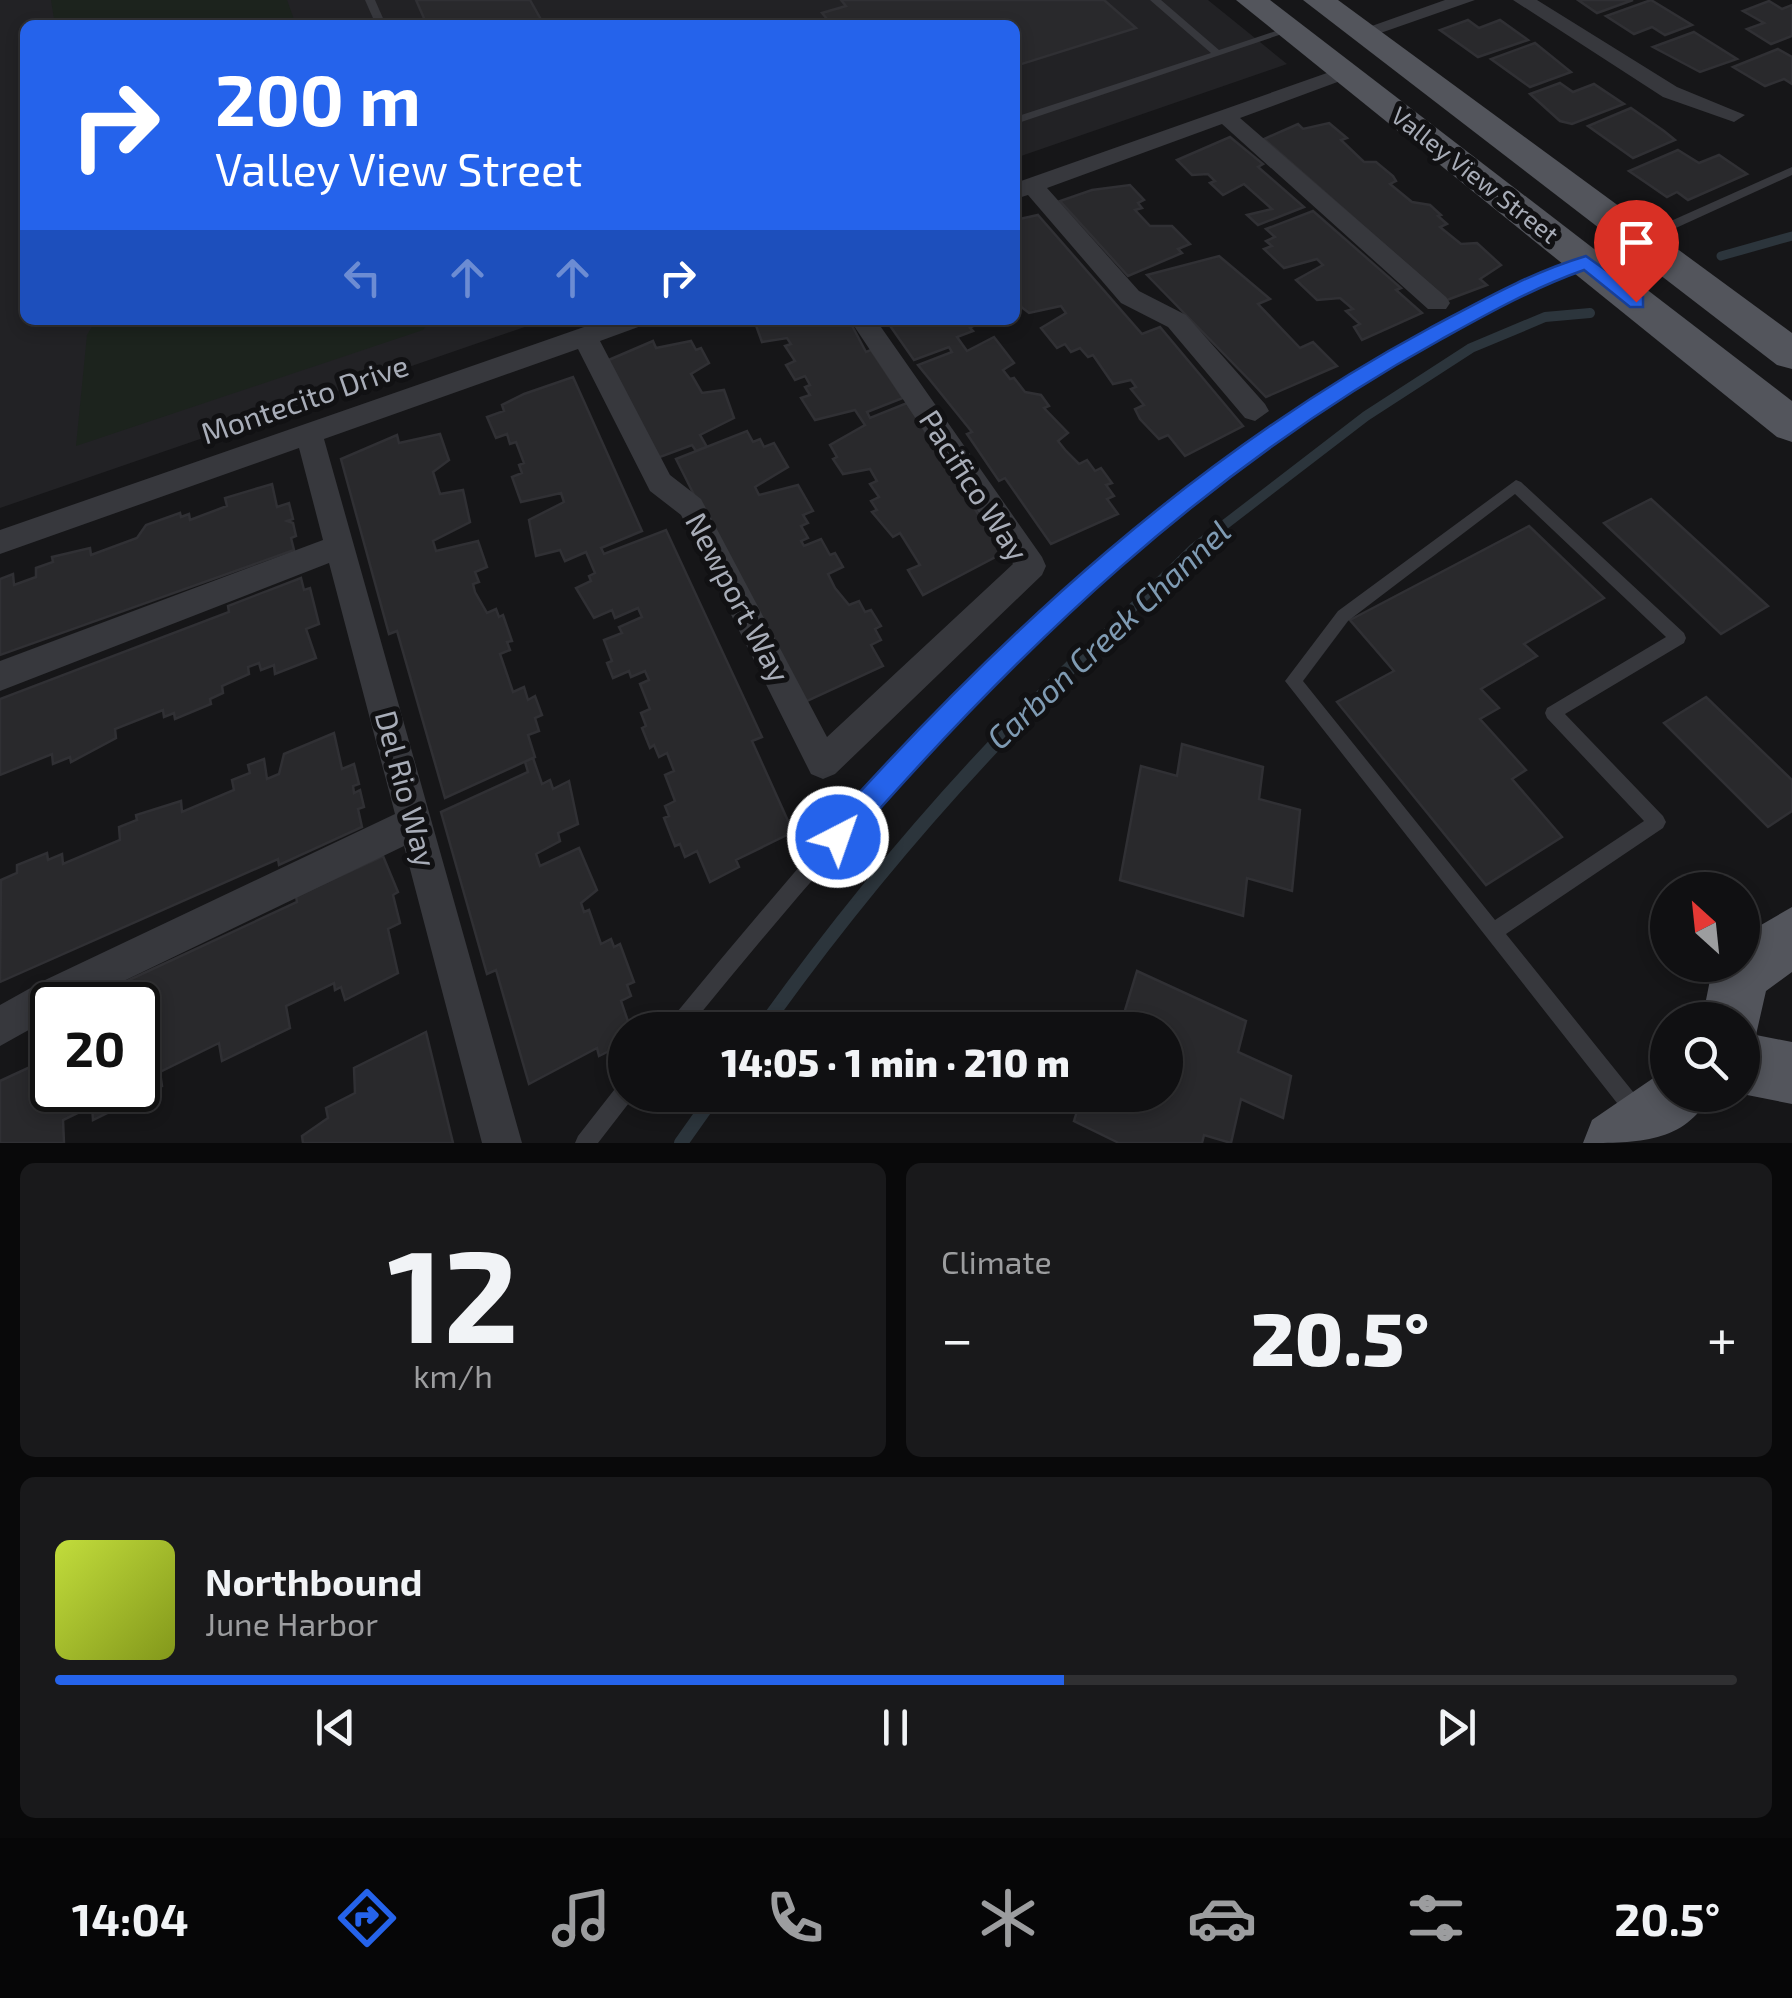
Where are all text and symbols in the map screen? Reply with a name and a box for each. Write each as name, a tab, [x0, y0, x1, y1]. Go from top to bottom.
text: 200 m	[215, 56, 421, 140]
icon: right	[50, 60, 180, 190]
street label: Valley View Street	[1386, 100, 1565, 249]
text: Valley View Street	[215, 141, 582, 195]
pin	[1594, 200, 1679, 303]
icon: arrive	[1609, 215, 1664, 270]
icon: left	[335, 250, 390, 305]
icon: ahead	[440, 250, 495, 305]
icon: ahead	[545, 250, 600, 305]
icon: right	[650, 250, 705, 305]
street label: Montecito Drive	[196, 346, 413, 450]
street label: Pacifico Way	[913, 403, 1037, 567]
street label: Newport Way	[679, 506, 799, 688]
water label: Carbon Creek Channel	[978, 511, 1237, 756]
street label: Del Rio Way	[369, 706, 445, 871]
position arrow	[786, 785, 890, 889]
north arrow	[1650, 872, 1760, 982]
map controls	[1650, 872, 1760, 1112]
speed limit sign: 20	[30, 982, 160, 1112]
button: search	[1650, 1002, 1760, 1112]
text: 14:05 · 1 min · 210 m	[721, 1039, 1070, 1085]
text: 12	[387, 1213, 519, 1369]
text: Climate	[941, 1242, 1052, 1280]
text: 20.5°	[1251, 1291, 1429, 1381]
text: −	[941, 1304, 973, 1370]
text: +	[1707, 1304, 1737, 1370]
text: km/h	[413, 1356, 493, 1394]
text: Northbound	[205, 1558, 423, 1604]
text: June Harbor	[205, 1604, 378, 1642]
icon: previous	[308, 1700, 363, 1755]
icon: pause	[868, 1700, 923, 1755]
icon: next	[1429, 1700, 1484, 1755]
icon: directions	[332, 1883, 402, 1953]
icon: music	[546, 1883, 616, 1953]
icon: phone	[760, 1883, 830, 1953]
icon: climate	[973, 1883, 1043, 1953]
icon: car	[1187, 1883, 1257, 1953]
icon: filters	[1401, 1883, 1471, 1953]
text: 14:04	[72, 1891, 189, 1945]
text: 20.5°	[1614, 1891, 1720, 1945]

